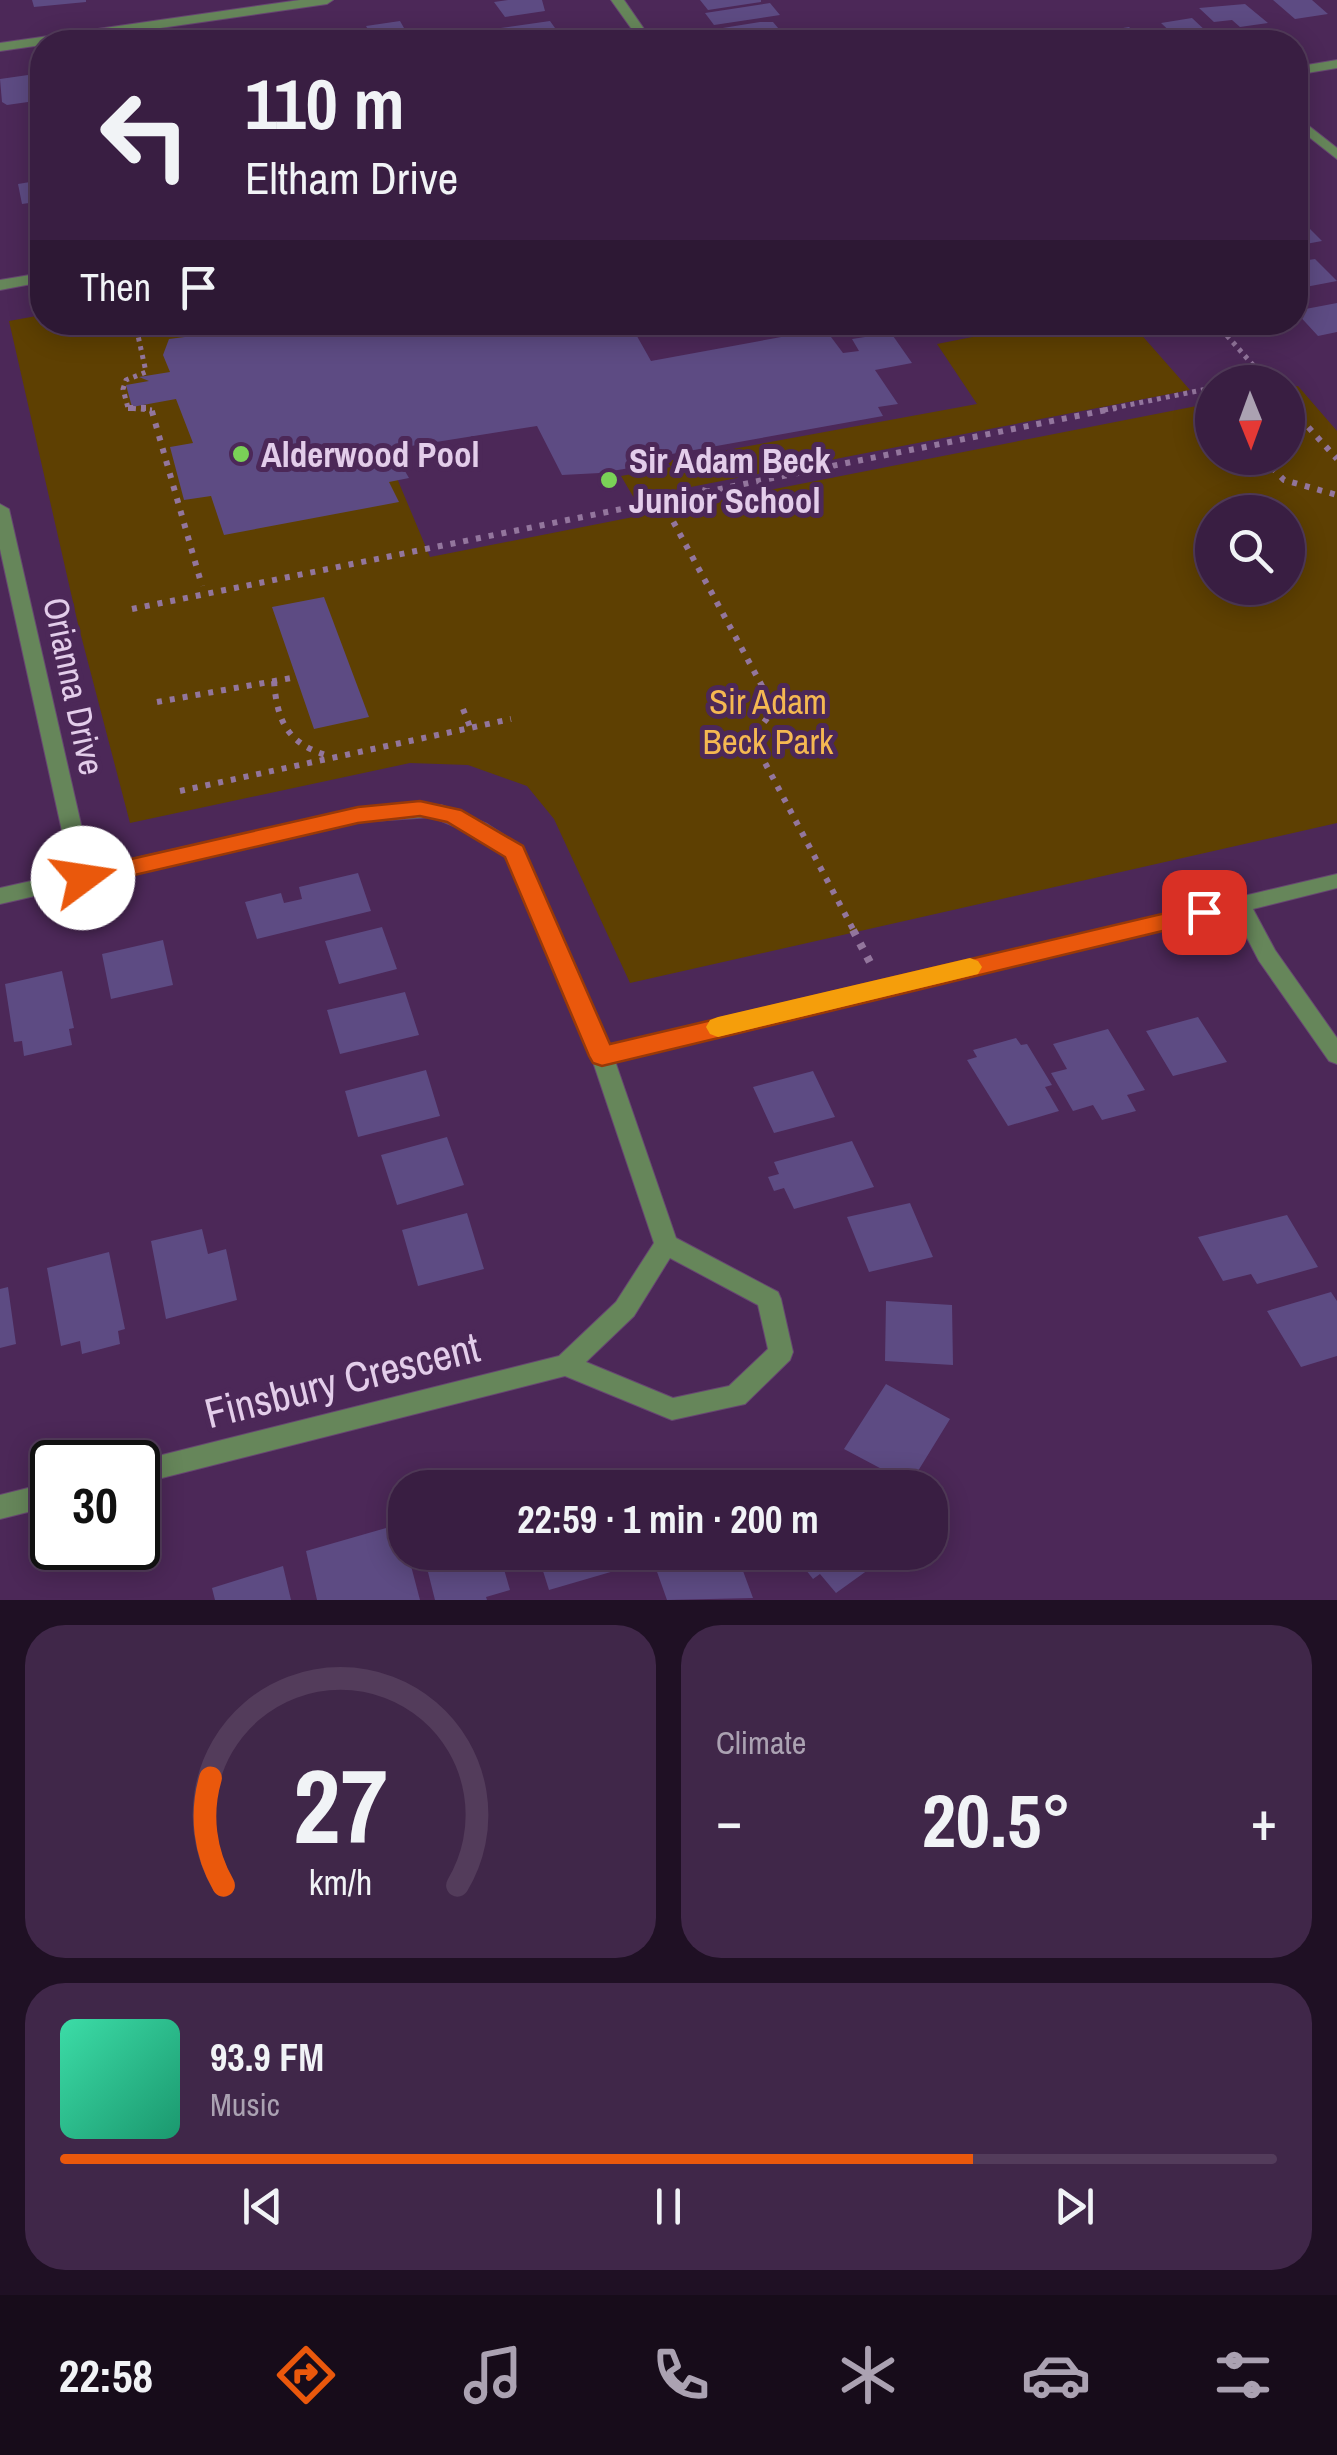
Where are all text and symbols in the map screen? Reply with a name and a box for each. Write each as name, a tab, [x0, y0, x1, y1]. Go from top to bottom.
text: 110 m	[245, 57, 405, 151]
icon: left	[80, 70, 210, 200]
text: Eltham Drive	[245, 147, 458, 208]
icon: arrive	[171, 260, 226, 315]
text: Then	[80, 262, 151, 313]
north arrow	[1195, 365, 1305, 475]
map controls	[1195, 365, 1305, 605]
place label: Alderwood Pool	[261, 431, 479, 478]
place label: Sir Adam Beck Junior School	[629, 437, 831, 524]
marker: Alderwood Pool	[230, 443, 252, 465]
marker: Sir Adam Beck Junior School	[598, 469, 620, 491]
button: search	[1195, 495, 1305, 605]
street label: Orianna Drive	[32, 593, 116, 779]
park label: Sir Adam Beck Park	[703, 678, 834, 765]
position arrow	[31, 826, 135, 930]
pin	[1162, 870, 1247, 955]
icon: arrive	[1177, 885, 1232, 940]
street label: Finsbury Crescent	[199, 1319, 485, 1441]
speed limit sign: 30	[30, 1440, 160, 1570]
text: 22:59 · 1 min · 200 m	[517, 1494, 819, 1545]
text: Climate	[716, 1721, 806, 1764]
text: 27	[293, 1735, 388, 1875]
text: 20.5°	[922, 1769, 1071, 1870]
text: −	[716, 1783, 742, 1857]
text: +	[1251, 1783, 1277, 1857]
text: km/h	[309, 1858, 372, 1906]
text: 93.9 FM	[210, 2032, 324, 2083]
text: Music	[210, 2083, 280, 2126]
icon: previous	[235, 2179, 290, 2234]
icon: pause	[641, 2179, 696, 2234]
icon: next	[1047, 2179, 1102, 2234]
icon: directions	[271, 2340, 341, 2410]
icon: music	[458, 2340, 528, 2410]
icon: phone	[646, 2340, 716, 2410]
icon: climate	[833, 2340, 903, 2410]
icon: car	[1021, 2340, 1091, 2410]
icon: filters	[1208, 2340, 1278, 2410]
text: 22:58	[59, 2345, 153, 2406]

